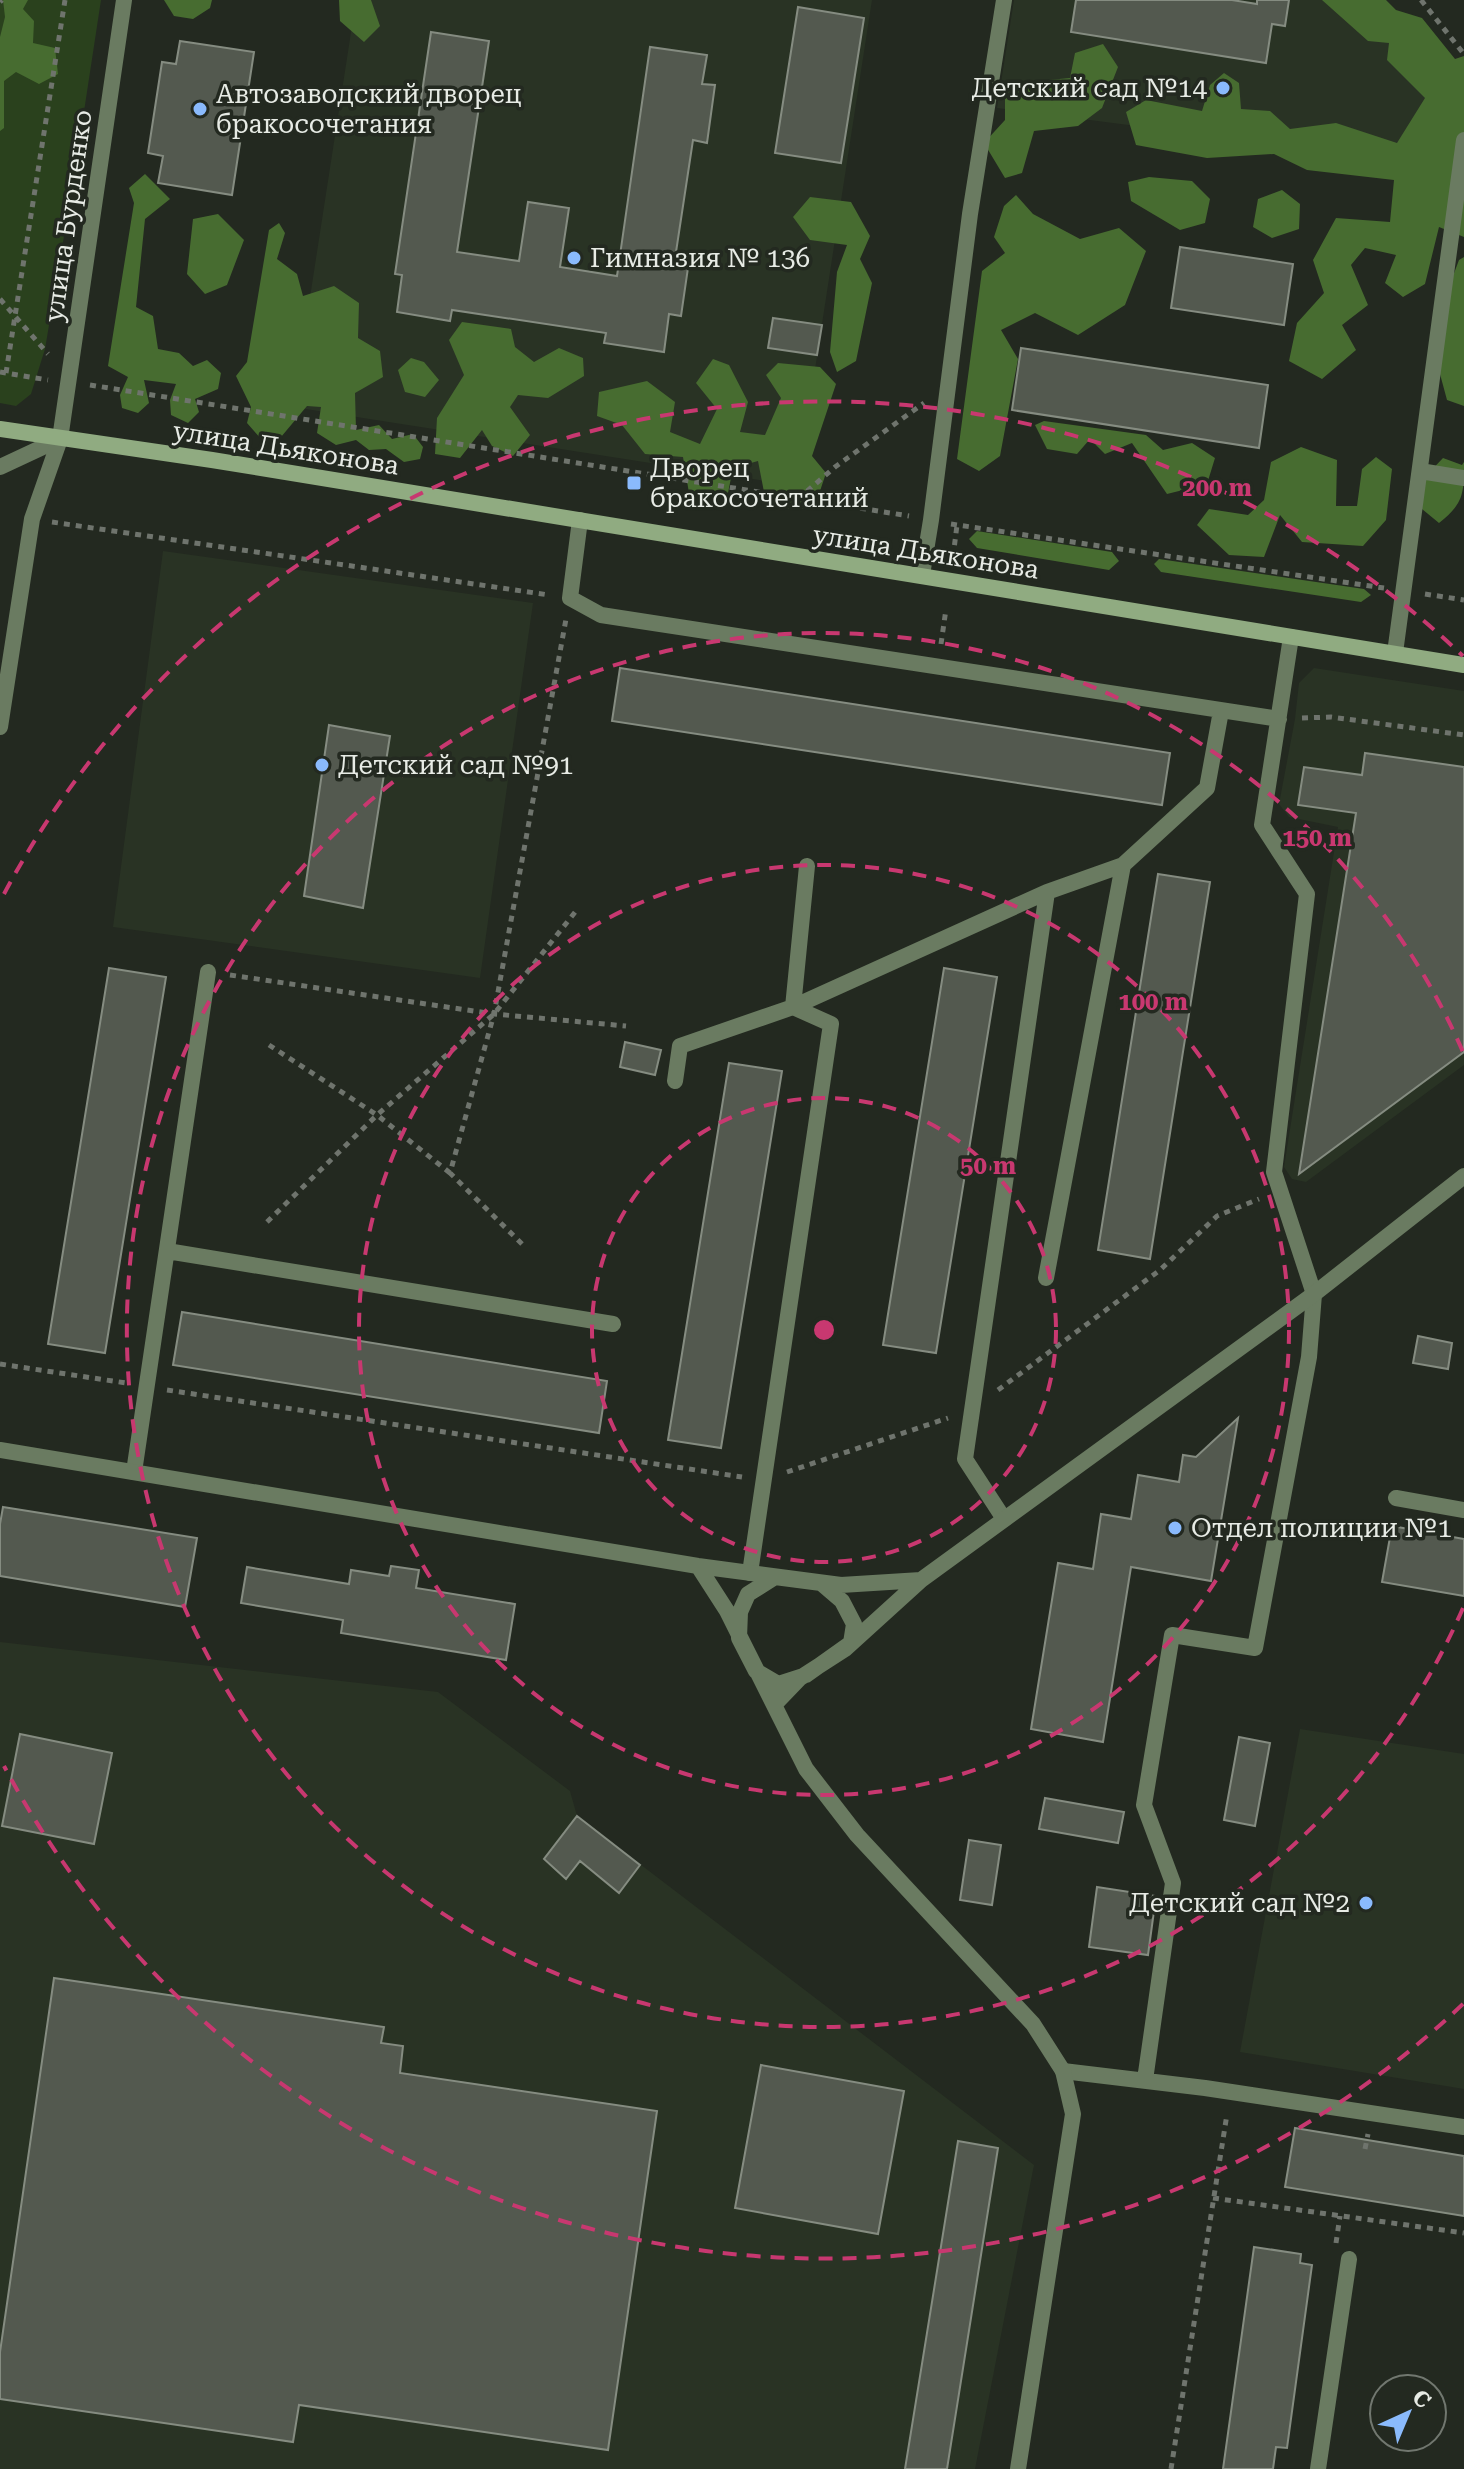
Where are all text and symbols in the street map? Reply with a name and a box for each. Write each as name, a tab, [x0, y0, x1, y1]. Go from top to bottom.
place label: Детский сад №14	[972, 73, 1207, 103]
place label: Автозаводский дворец бракосочетания	[216, 79, 521, 139]
marker: Детский сад №14	[1214, 79, 1232, 97]
marker: Автозаводский дворец бракосочетания	[191, 100, 209, 118]
street label: улица Бурденко	[38, 108, 98, 324]
place label: Гимназия № 136	[590, 243, 810, 273]
marker: Гимназия № 136	[565, 249, 583, 267]
street label: улица Дьяконова	[171, 415, 401, 481]
place label: Дворец бракосочетаний	[650, 453, 869, 513]
marker: Дворец бракосочетаний	[625, 474, 643, 492]
text: 200 m	[1182, 474, 1252, 502]
street label: улица Дьяконова	[811, 519, 1041, 585]
place label: Детский сад №91	[338, 750, 573, 780]
marker: Детский сад №91	[313, 756, 331, 774]
text: 150 m	[1282, 824, 1352, 852]
text: 100 m	[1118, 988, 1188, 1016]
text: 50 m	[960, 1152, 1016, 1180]
centre of rings	[810, 1316, 838, 1344]
place label: Отдел полиции №1	[1191, 1513, 1452, 1543]
marker: Отдел полиции №1	[1166, 1519, 1184, 1537]
place label: Детский сад №2	[1129, 1888, 1350, 1918]
marker: Детский сад №2	[1357, 1894, 1375, 1912]
north arrow	[1368, 2373, 1448, 2453]
text: С	[1407, 2385, 1436, 2413]

